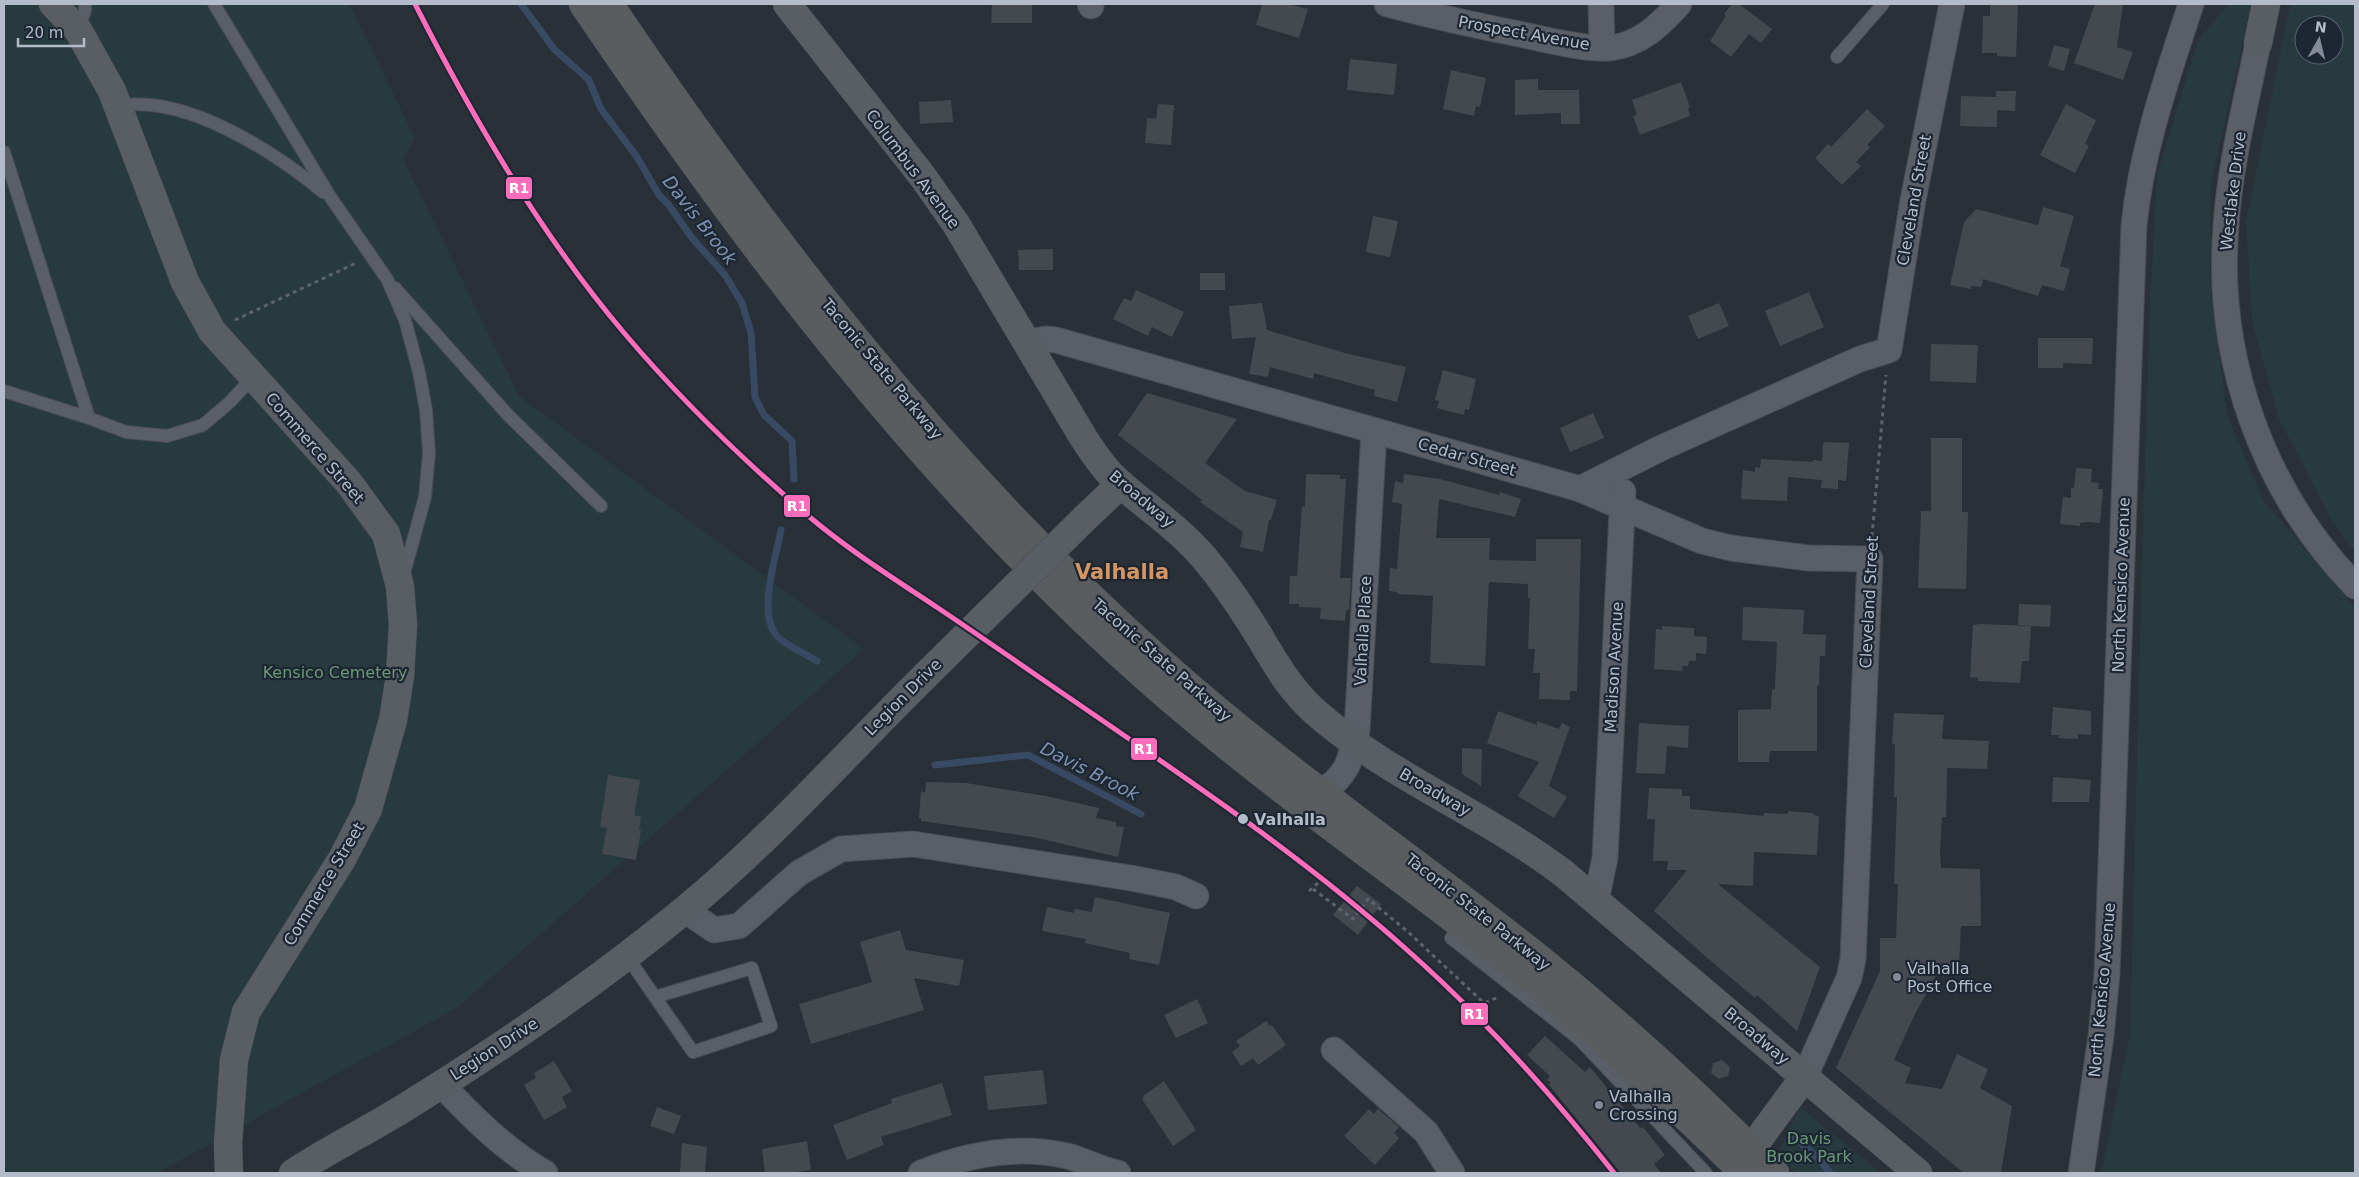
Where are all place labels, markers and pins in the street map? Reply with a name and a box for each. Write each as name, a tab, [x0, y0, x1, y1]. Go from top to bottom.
place label: Valhalla	[1254, 810, 1326, 829]
marker: Valhalla	[1236, 812, 1250, 826]
place label: Valhalla Post Office	[1907, 959, 1992, 996]
marker: Valhalla Post Office	[1891, 971, 1903, 983]
place label: Valhalla Crossing	[1609, 1087, 1678, 1124]
marker: Valhalla Crossing	[1593, 1099, 1605, 1111]

